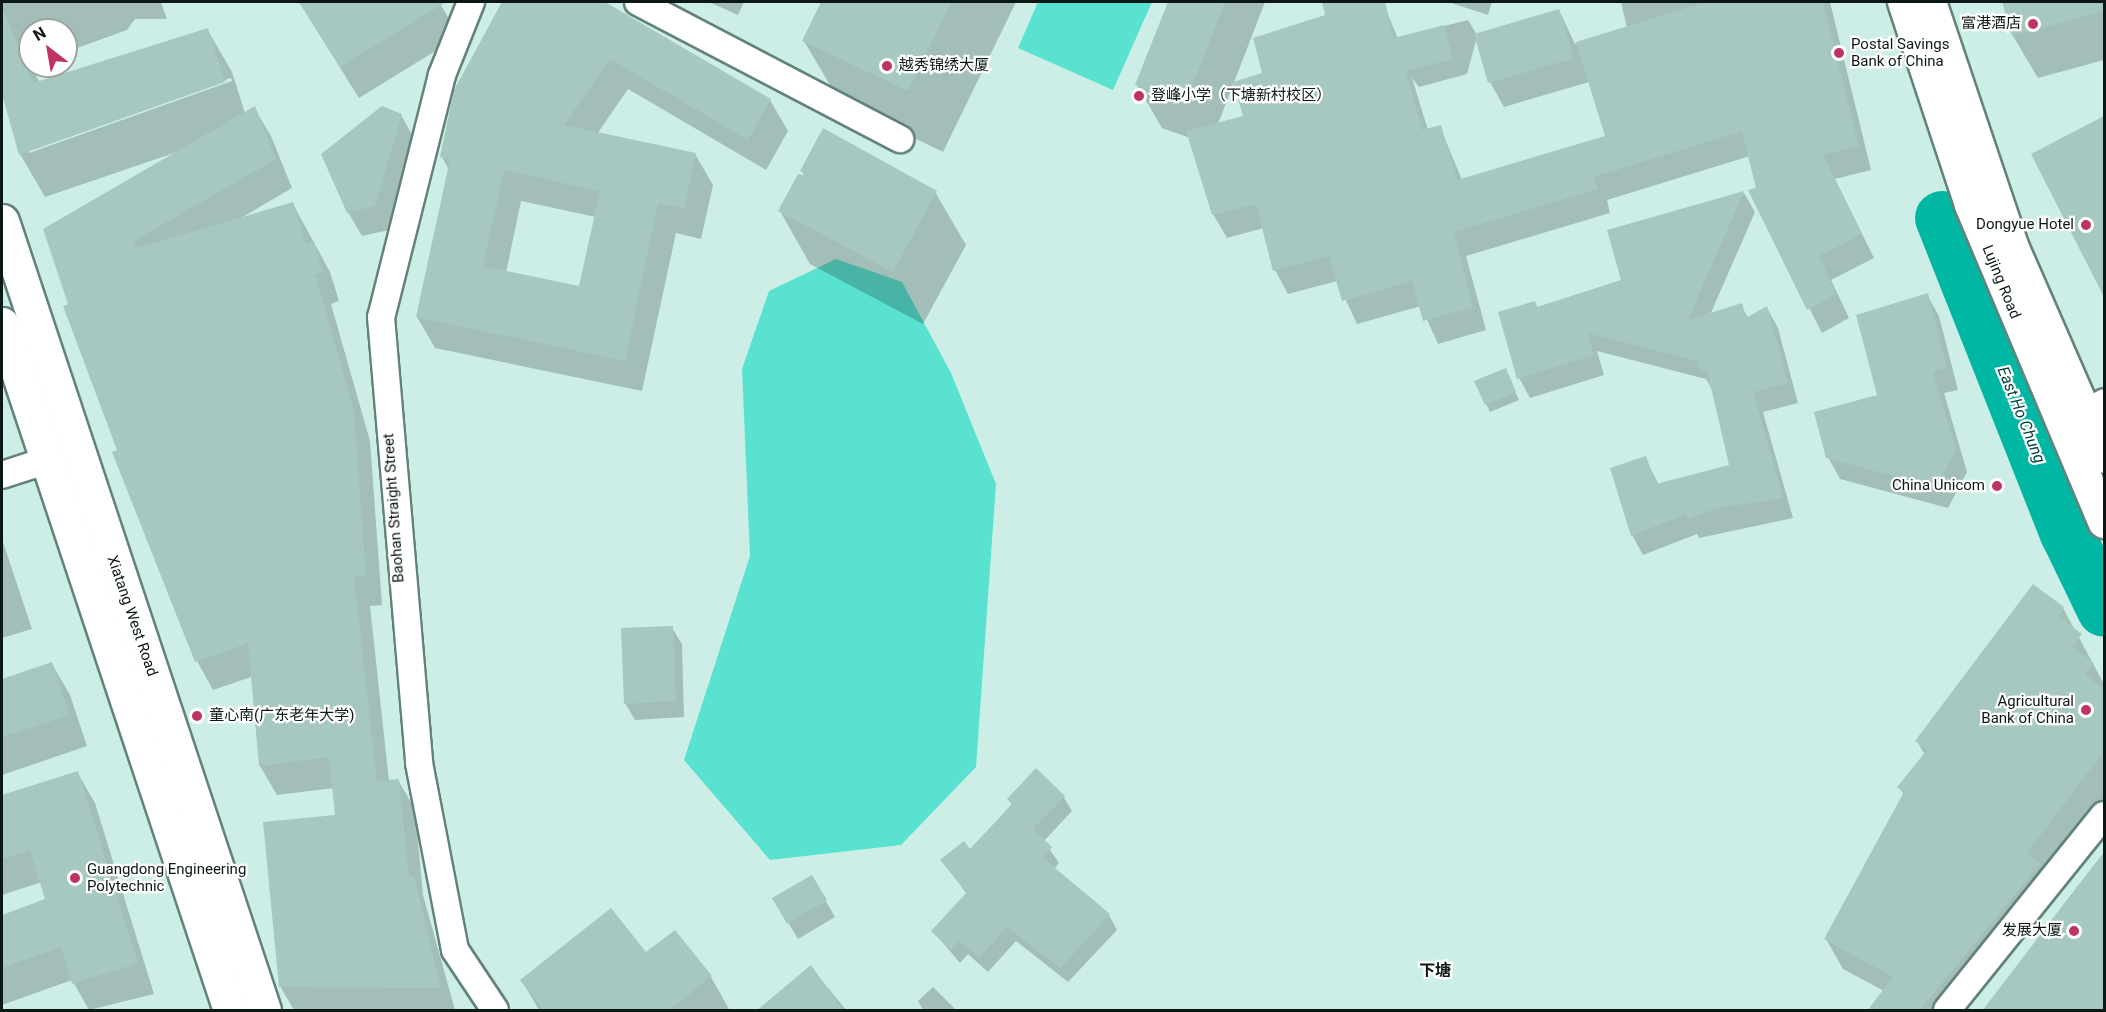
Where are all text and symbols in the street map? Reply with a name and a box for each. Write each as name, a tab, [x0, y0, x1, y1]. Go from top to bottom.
place label: 富港酒店	[1961, 15, 2021, 33]
marker: 富港酒店	[2026, 17, 2040, 31]
north arrow	[18, 18, 78, 78]
text: N	[30, 23, 49, 45]
place label: Postal Savings Bank of China	[1851, 35, 1949, 70]
marker: Postal Savings Bank of China	[1832, 46, 1846, 60]
place label: 越秀锦绣大厦	[899, 57, 989, 75]
marker: 越秀锦绣大厦	[880, 59, 894, 73]
place label: 登峰小学（下塘新村校区）	[1151, 87, 1331, 105]
marker: 登峰小学（下塘新村校区）	[1132, 89, 1146, 103]
place label: Dongyue Hotel	[1976, 216, 2074, 234]
marker: Dongyue Hotel	[2079, 218, 2093, 232]
street label: Lujing Road	[1978, 242, 2024, 322]
water label: East Ho Chung	[1993, 364, 2049, 466]
street label: Baohan Straight Street	[380, 433, 408, 583]
place label: China Unicom	[1892, 477, 1985, 495]
marker: China Unicom	[1990, 479, 2004, 493]
street label: Xiatang West Road	[103, 553, 161, 679]
place label: Agricultural Bank of China	[1981, 692, 2074, 727]
marker: Agricultural Bank of China	[2079, 703, 2093, 717]
place label: 童心南(广东老年大学)	[209, 707, 354, 725]
marker: 童心南(广东老年大学)	[190, 709, 204, 723]
place label: Guangdong Engineering Polytechnic	[87, 860, 246, 895]
marker: Guangdong Engineering Polytechnic	[68, 871, 82, 885]
place label: 发展大厦	[2002, 922, 2062, 940]
marker: 发展大厦	[2067, 924, 2081, 938]
district label: 下塘	[1419, 961, 1451, 981]

